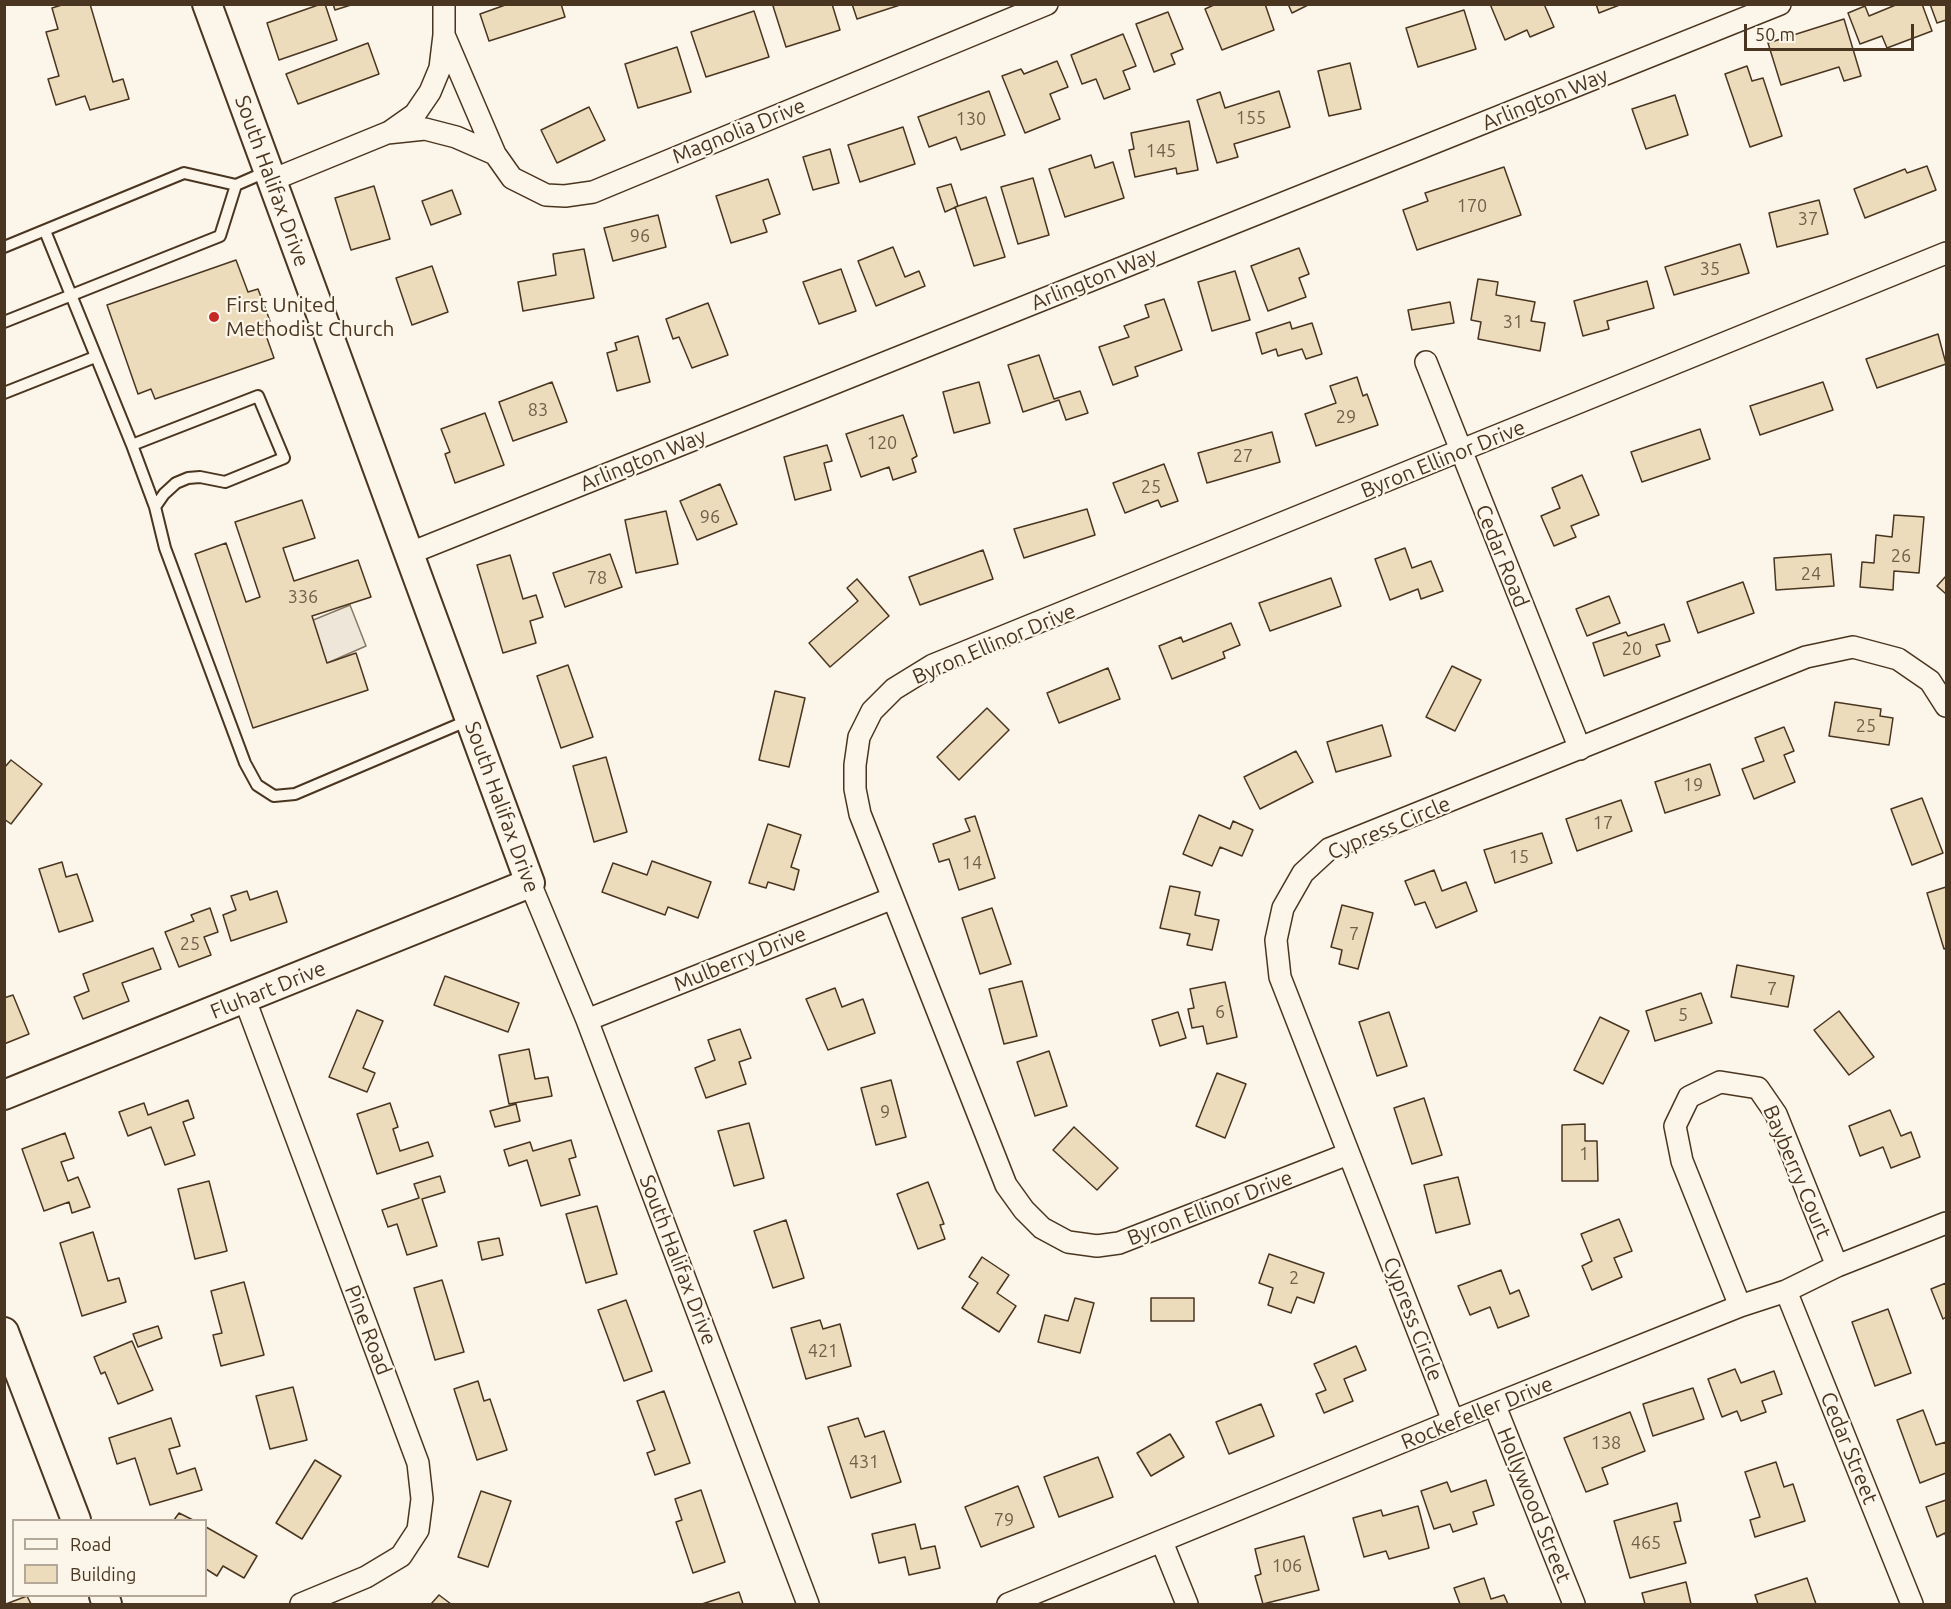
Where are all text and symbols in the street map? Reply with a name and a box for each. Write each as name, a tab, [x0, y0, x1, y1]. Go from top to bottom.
scale bar	[1747, 12, 1916, 50]
text: 50 m	[1755, 24, 1795, 44]
street label: Arlington Way	[1478, 62, 1612, 136]
street label: South Halifax Drive	[229, 92, 315, 270]
street label: Magnolia Drive	[669, 93, 809, 169]
house number: 155	[1236, 107, 1266, 129]
house number: 130	[956, 108, 986, 130]
house number: 145	[1146, 140, 1176, 162]
house number: 170	[1457, 195, 1487, 217]
house number: 37	[1798, 208, 1818, 230]
house number: 96	[630, 225, 650, 247]
street label: Arlington Way	[1027, 242, 1161, 316]
house number: 35	[1700, 258, 1720, 280]
place label: First United Methodist Church	[226, 292, 394, 342]
marker: First United Methodist Church	[207, 310, 221, 324]
house number: 31	[1503, 311, 1523, 333]
house number: 83	[528, 399, 548, 421]
house number: 29	[1336, 406, 1356, 428]
street label: Byron Ellinor Drive	[1357, 415, 1529, 503]
street label: Arlington Way	[576, 423, 710, 497]
house number: 120	[867, 432, 897, 454]
house number: 27	[1233, 445, 1253, 467]
house number: 25	[1141, 476, 1161, 498]
street label: Cedar Road	[1470, 501, 1534, 611]
house number: 96	[700, 506, 720, 528]
house number: 26	[1891, 545, 1911, 567]
house number: 24	[1801, 563, 1821, 585]
house number: 78	[587, 567, 607, 589]
house number: 336	[288, 586, 318, 608]
street label: Byron Ellinor Drive	[909, 598, 1079, 690]
house number: 20	[1622, 638, 1642, 660]
house number: 25	[1856, 715, 1876, 737]
street label: South Halifax Drive	[459, 718, 545, 896]
house number: 19	[1683, 774, 1703, 796]
street label: Cypress Circle	[1324, 791, 1454, 865]
house number: 17	[1593, 812, 1613, 834]
house number: 15	[1509, 846, 1529, 868]
house number: 14	[962, 852, 982, 874]
street label: Mulberry Drive	[670, 921, 810, 997]
house number: 7	[1349, 923, 1359, 945]
house number: 25	[180, 933, 200, 955]
street label: Fluhart Drive	[207, 955, 329, 1025]
house number: 7	[1767, 978, 1777, 1000]
house number: 6	[1215, 1001, 1225, 1023]
house number: 5	[1678, 1004, 1688, 1026]
house number: 9	[880, 1101, 890, 1123]
street label: Bayberry Court	[1758, 1101, 1836, 1243]
house number: 1	[1579, 1143, 1589, 1165]
street label: Byron Ellinor Drive	[1124, 1165, 1296, 1251]
street label: South Halifax Drive	[634, 1171, 722, 1349]
street label: Cypress Circle	[1378, 1254, 1448, 1384]
house number: 2	[1289, 1267, 1299, 1289]
street label: Pine Road	[339, 1281, 397, 1379]
house number: 421	[808, 1340, 838, 1362]
street label: Rockefeller Drive	[1397, 1371, 1557, 1455]
street label: Cedar Street	[1815, 1388, 1883, 1508]
street label: Hollywood Street	[1491, 1424, 1577, 1586]
house number: 138	[1591, 1432, 1621, 1454]
house number: 431	[849, 1451, 879, 1473]
house number: 79	[994, 1509, 1014, 1531]
legend	[12, 1519, 207, 1597]
house number: 465	[1631, 1532, 1661, 1554]
text: Road	[70, 1534, 112, 1554]
house number: 106	[1272, 1555, 1302, 1577]
text: Building	[70, 1564, 136, 1584]

